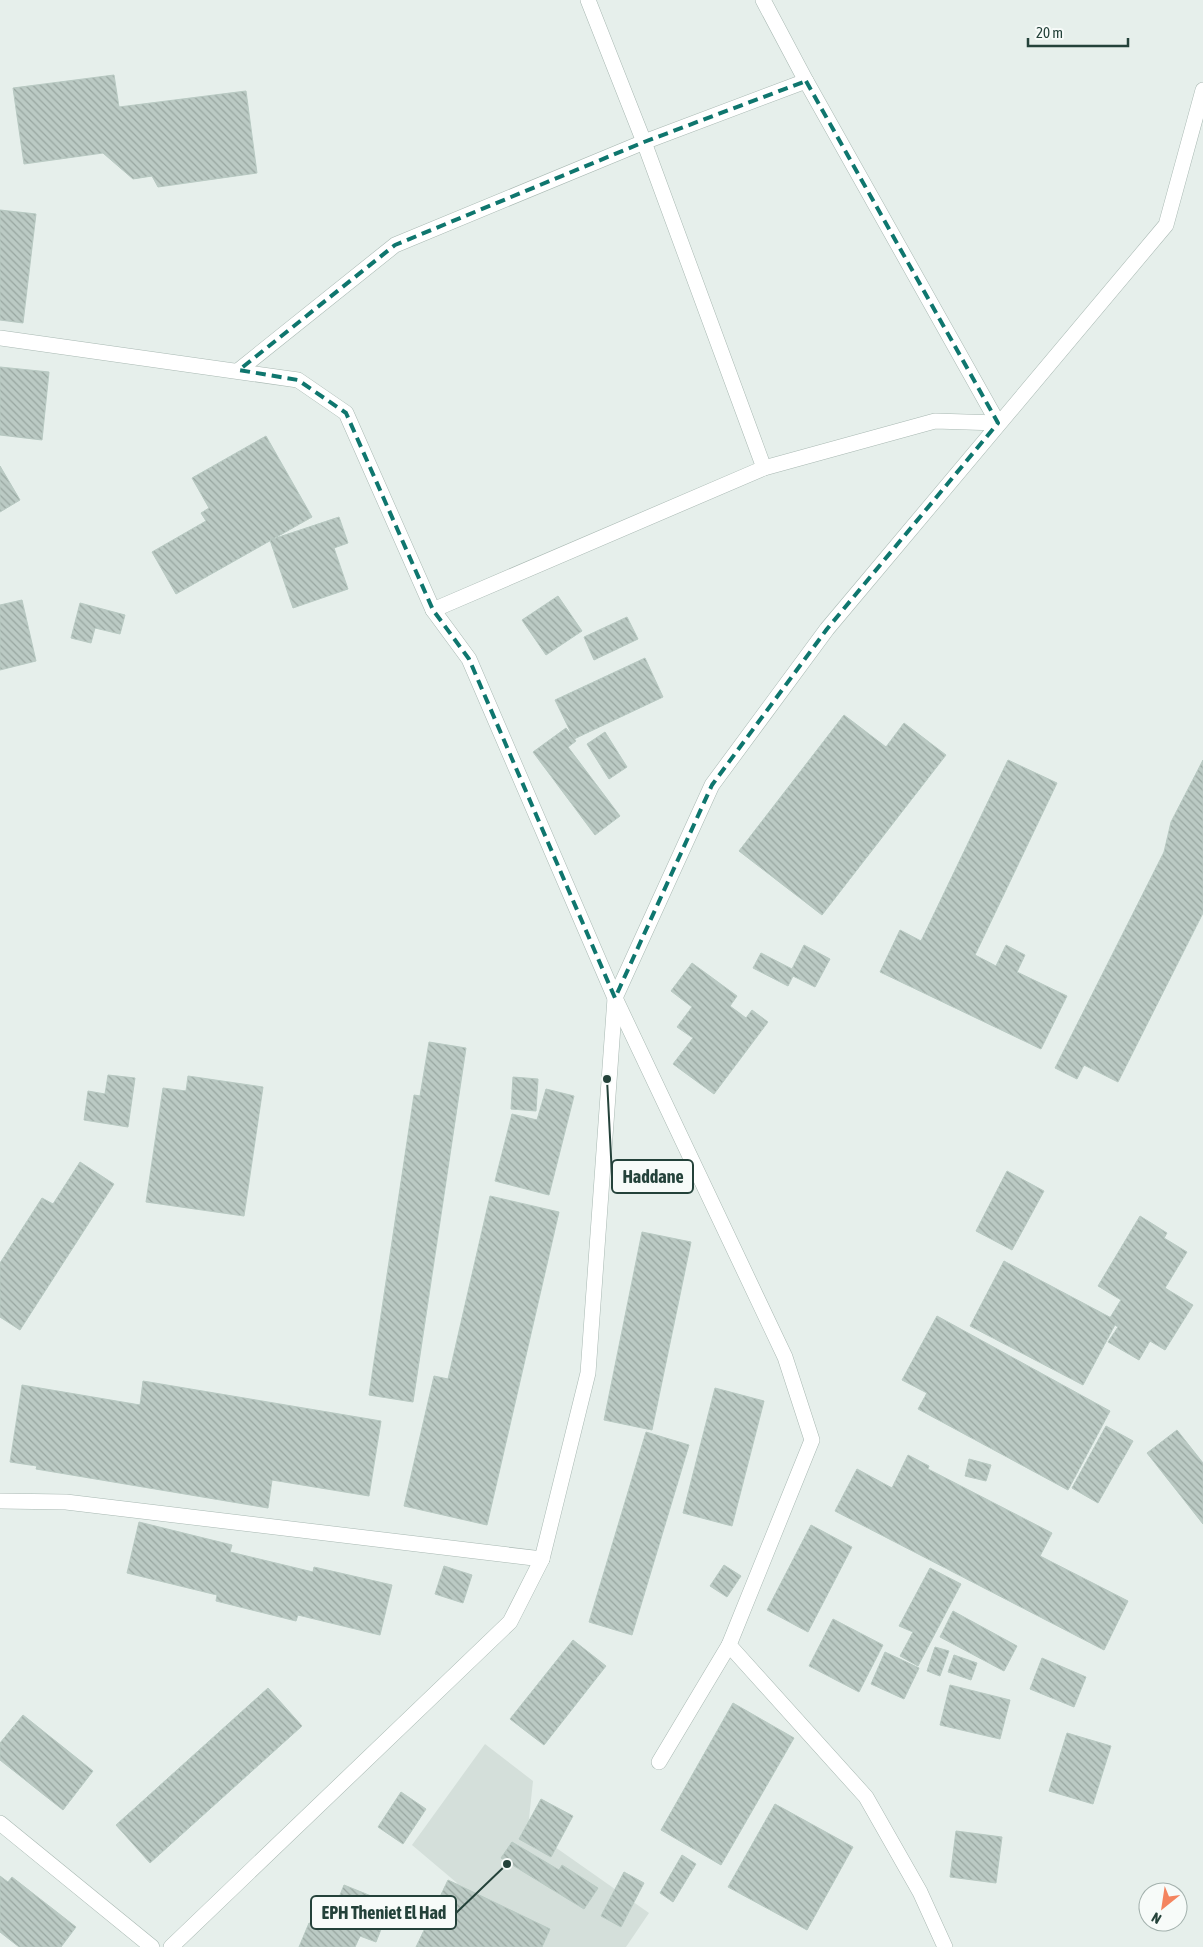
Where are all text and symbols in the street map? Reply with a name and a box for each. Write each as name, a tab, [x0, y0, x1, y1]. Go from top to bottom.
scale bar	[1028, 15, 1128, 47]
text: 20 m	[1036, 24, 1063, 41]
callout: Haddane	[612, 1160, 693, 1193]
text: Haddane	[622, 1166, 684, 1187]
north arrow	[1138, 1882, 1188, 1932]
callout: EPH Theniet El Had	[311, 1896, 456, 1929]
text: EPH Theniet El Had	[322, 1902, 446, 1923]
text: N	[1149, 1909, 1164, 1927]

